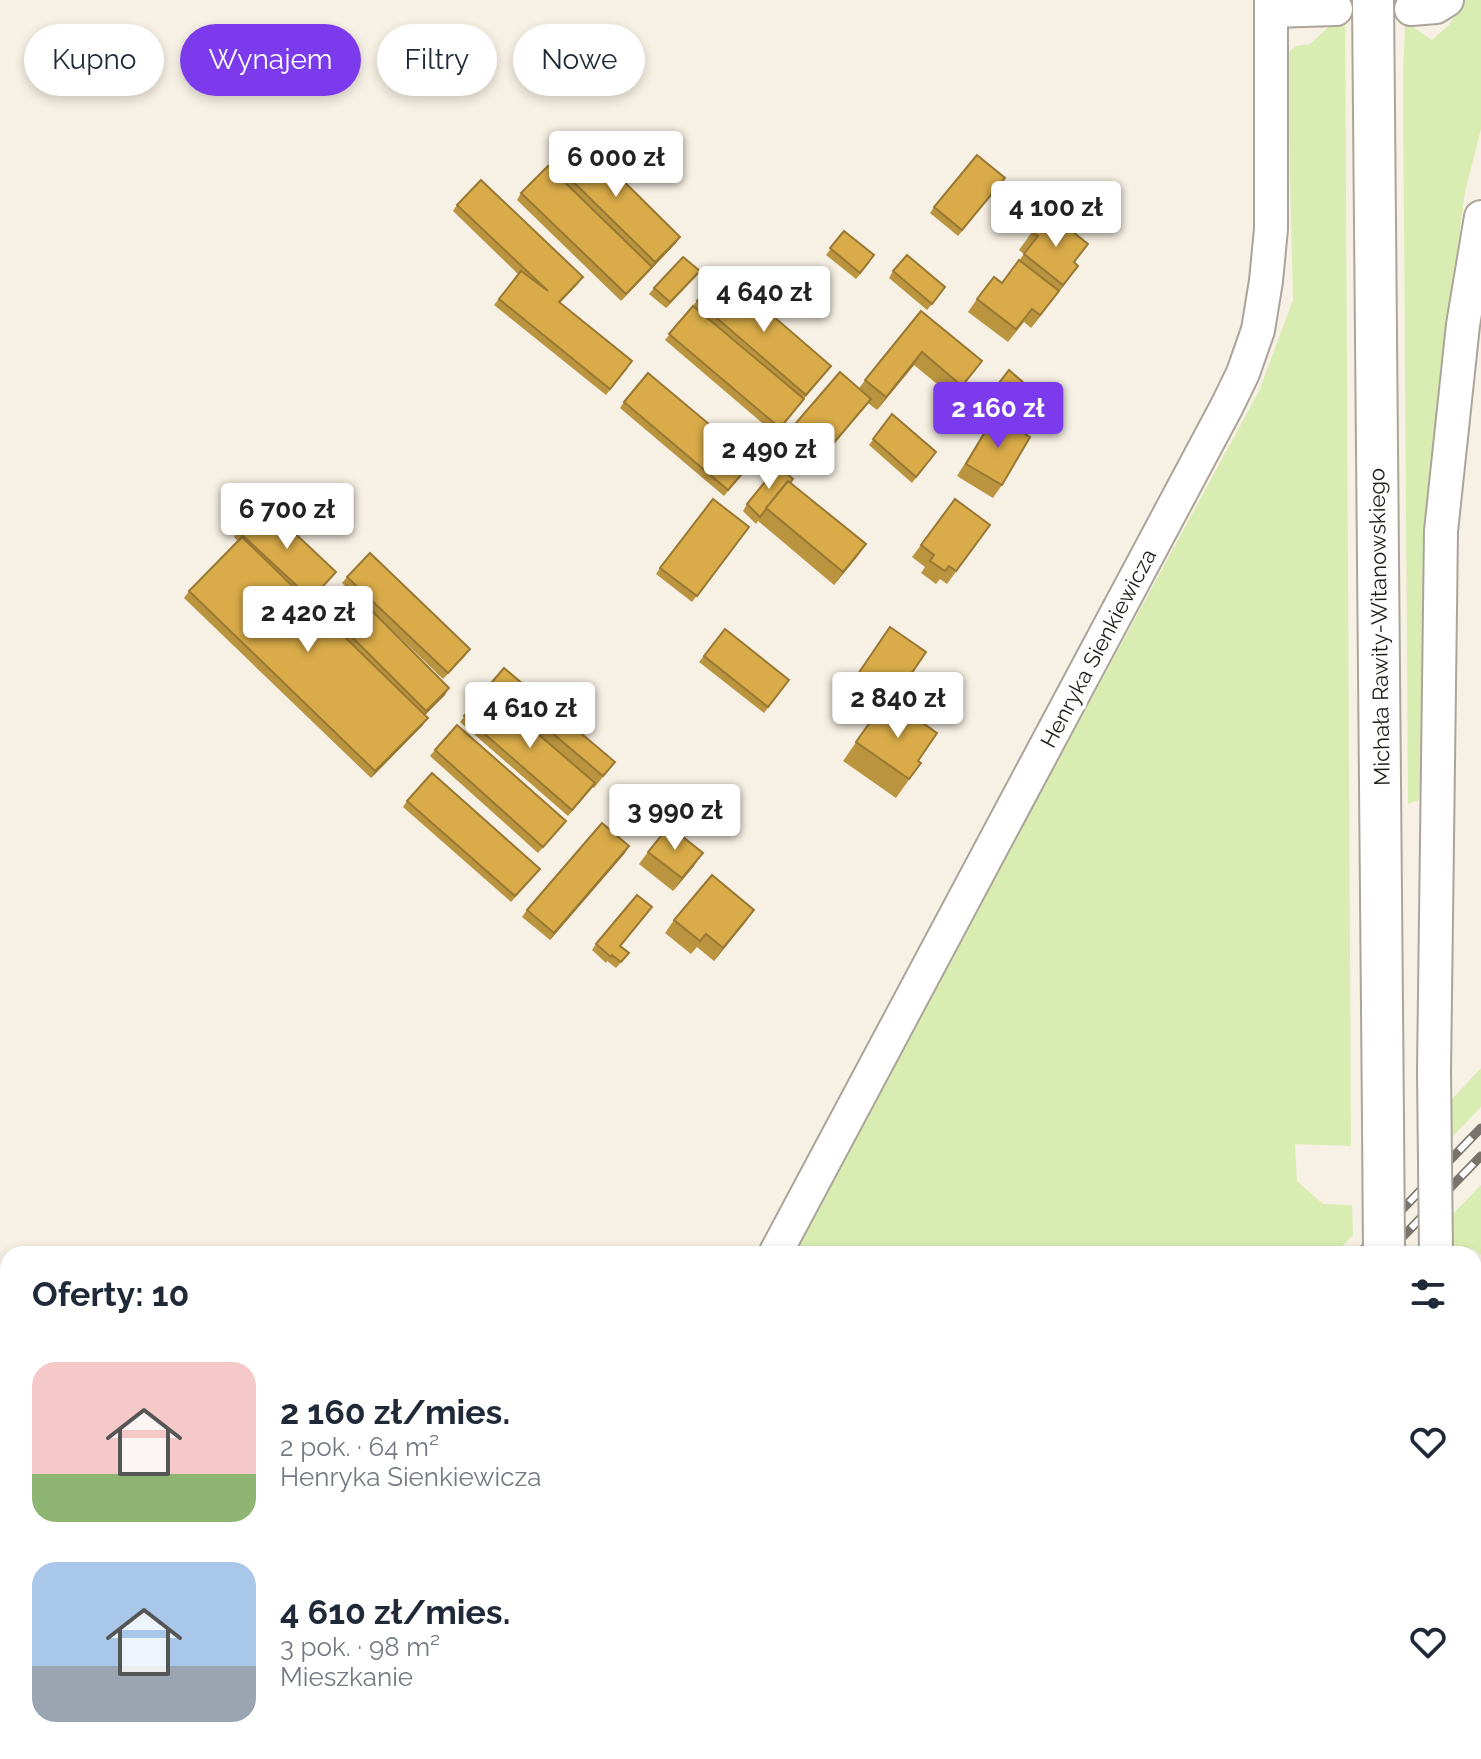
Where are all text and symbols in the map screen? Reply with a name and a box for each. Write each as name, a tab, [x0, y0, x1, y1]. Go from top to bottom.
chip: Kupno	[24, 24, 164, 96]
chip: Wynajem	[180, 24, 361, 96]
chip: Filtry	[377, 24, 497, 96]
chip: Nowe	[513, 24, 645, 96]
pin: 6 000 zł	[533, 131, 699, 199]
text: 6 000 zł	[567, 142, 665, 172]
pin: 4 100 zł	[973, 181, 1139, 249]
text: 4 100 zł	[1009, 192, 1103, 222]
pin: 4 640 zł	[681, 266, 847, 334]
text: 4 640 zł	[716, 277, 812, 307]
pin: 2 160 zł	[915, 382, 1081, 450]
text: 2 160 zł	[951, 393, 1045, 423]
pin: 2 490 zł	[686, 423, 852, 491]
text: 2 490 zł	[721, 434, 817, 464]
street label: Michała Rawity-Witanowskiego	[1363, 468, 1395, 786]
pin: 6 700 zł	[204, 483, 370, 551]
text: 6 700 zł	[239, 494, 335, 524]
street label: Henryka Sienkiewicza	[1035, 544, 1161, 752]
pin: 2 420 zł	[225, 586, 391, 654]
text: 2 420 zł	[261, 597, 355, 627]
pin: 2 840 zł	[815, 672, 981, 740]
pin: 4 610 zł	[447, 682, 613, 750]
text: 2 840 zł	[850, 683, 946, 713]
text: 4 610 zł	[483, 693, 577, 723]
pin: 3 990 zł	[592, 784, 758, 852]
text: 3 990 zł	[627, 795, 723, 825]
icon: filters	[1406, 1272, 1450, 1316]
text: Oferty: 10	[32, 1274, 190, 1314]
text: 2 160 zł/mies.	[280, 1392, 510, 1432]
icon: home	[96, 1394, 192, 1490]
icon: heart	[1406, 1420, 1450, 1464]
text: 2 pok. · 64 m²	[280, 1432, 439, 1462]
text: Henryka Sienkiewicza	[280, 1462, 541, 1492]
text: 4 610 zł/mies.	[280, 1592, 510, 1632]
icon: home	[96, 1594, 192, 1690]
icon: heart	[1406, 1620, 1450, 1664]
text: 3 pok. · 98 m²	[280, 1632, 440, 1662]
text: Mieszkanie	[280, 1662, 413, 1692]

